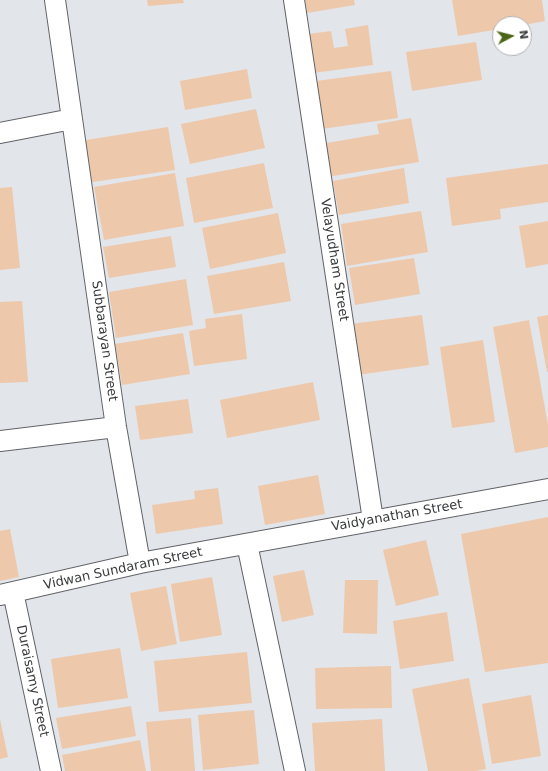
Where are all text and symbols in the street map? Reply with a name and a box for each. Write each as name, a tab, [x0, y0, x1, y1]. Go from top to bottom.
north arrow	[492, 16, 532, 56]
text: N	[516, 29, 530, 40]
street label: Velayudham Street	[317, 197, 351, 323]
street label: Subbarayan Street	[88, 280, 120, 402]
street label: Vaidyanathan Street	[330, 497, 464, 535]
street label: Vidwan Sundaram Street	[42, 545, 204, 593]
street label: Duraisamy Street	[13, 624, 51, 738]

